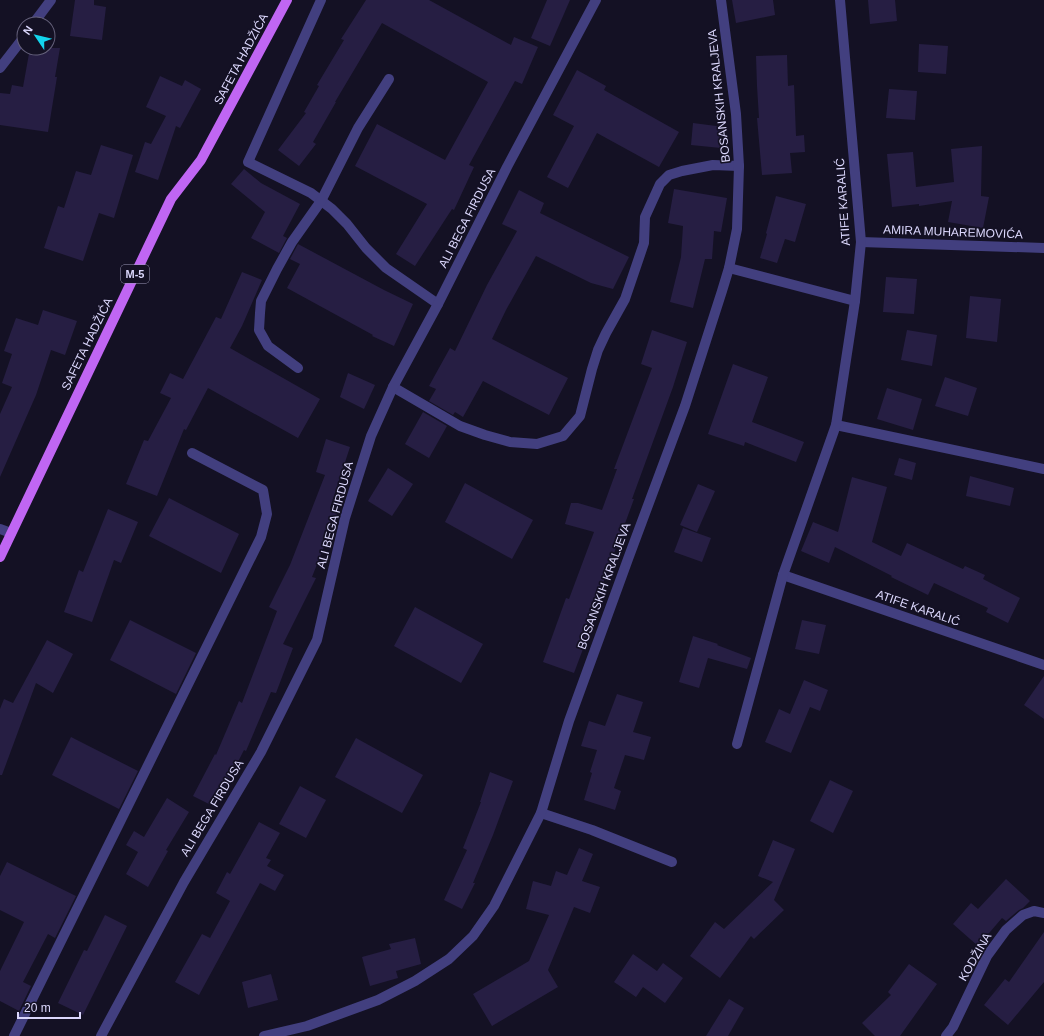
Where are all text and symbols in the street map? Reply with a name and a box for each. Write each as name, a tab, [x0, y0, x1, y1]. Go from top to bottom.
street label: SAFETA HADŽIĆA	[210, 11, 271, 107]
north arrow	[16, 16, 56, 56]
text: N	[21, 24, 35, 37]
street label: BOSANSKIH KRALJEVA	[705, 29, 733, 163]
street label: ATIFE KARALIĆ	[832, 157, 853, 246]
street label: ALI BEGA FIRDUSA	[436, 166, 498, 270]
street label: AMIRA MUHAREMOVIĆA	[883, 222, 1023, 241]
road number: M-5	[121, 265, 149, 283]
street label: SAFETA HADŽIĆA	[58, 295, 115, 393]
street label: ALI BEGA FIRDUSA	[314, 460, 356, 570]
street label: BOSANSKIH KRALJEVA	[575, 521, 633, 651]
street label: ATIFE KARALIĆ	[874, 586, 962, 629]
street label: ALI BEGA FIRDUSA	[178, 757, 246, 859]
street label: KODŽINA	[955, 930, 994, 984]
scale bar	[18, 994, 80, 1020]
text: 20 m	[24, 1001, 51, 1015]

